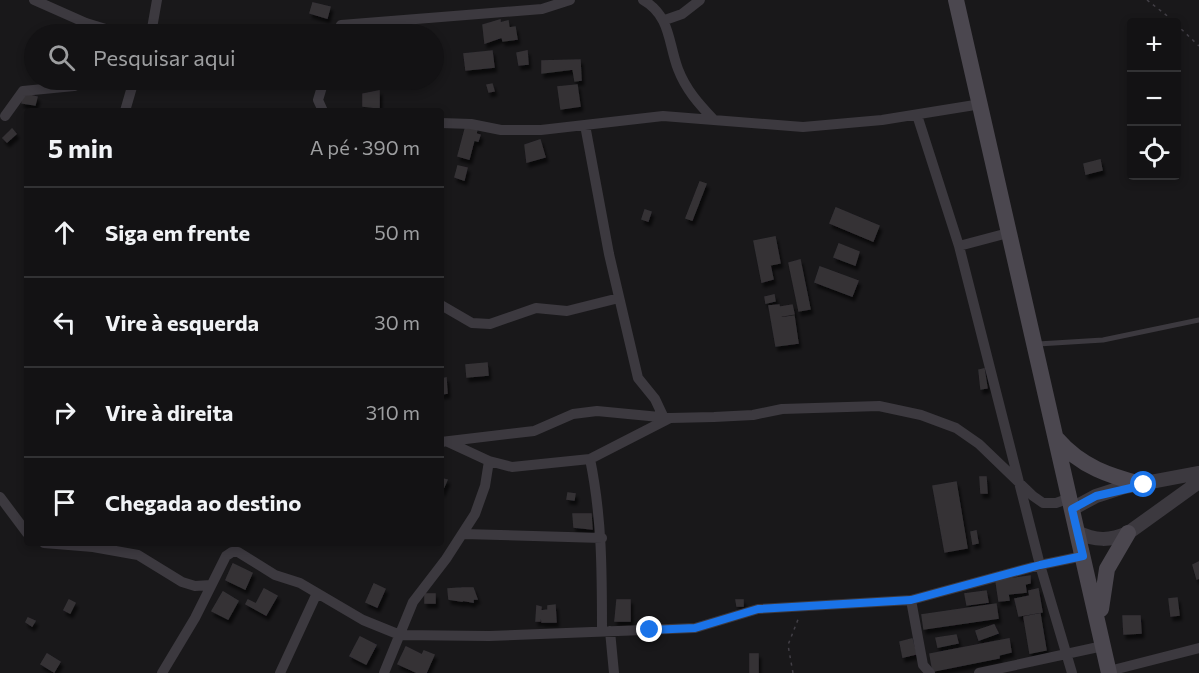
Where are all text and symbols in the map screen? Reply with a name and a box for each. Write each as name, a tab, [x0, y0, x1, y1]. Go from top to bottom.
map controls	[1127, 18, 1181, 180]
button: +	[1127, 18, 1181, 72]
search box	[24, 24, 444, 90]
icon: search	[45, 41, 78, 74]
text: Pesquisar aqui	[93, 44, 236, 71]
button: −	[1127, 72, 1181, 126]
button: locate	[1127, 126, 1181, 180]
text: 5 min	[48, 132, 113, 163]
text: A pé · 390 m	[310, 135, 420, 159]
icon: ahead	[48, 216, 81, 249]
text: Siga em frente	[105, 219, 250, 246]
text: 50 m	[374, 220, 420, 244]
icon: left	[48, 306, 81, 339]
text: Vire à esquerda	[105, 309, 259, 336]
text: 30 m	[374, 310, 420, 334]
icon: right	[48, 396, 81, 429]
text: Vire à direita	[105, 399, 233, 426]
text: 310 m	[366, 400, 420, 424]
route start	[1130, 471, 1156, 497]
icon: arrive	[48, 486, 81, 519]
text: Chegada ao destino	[105, 489, 301, 516]
route end	[636, 616, 662, 642]

